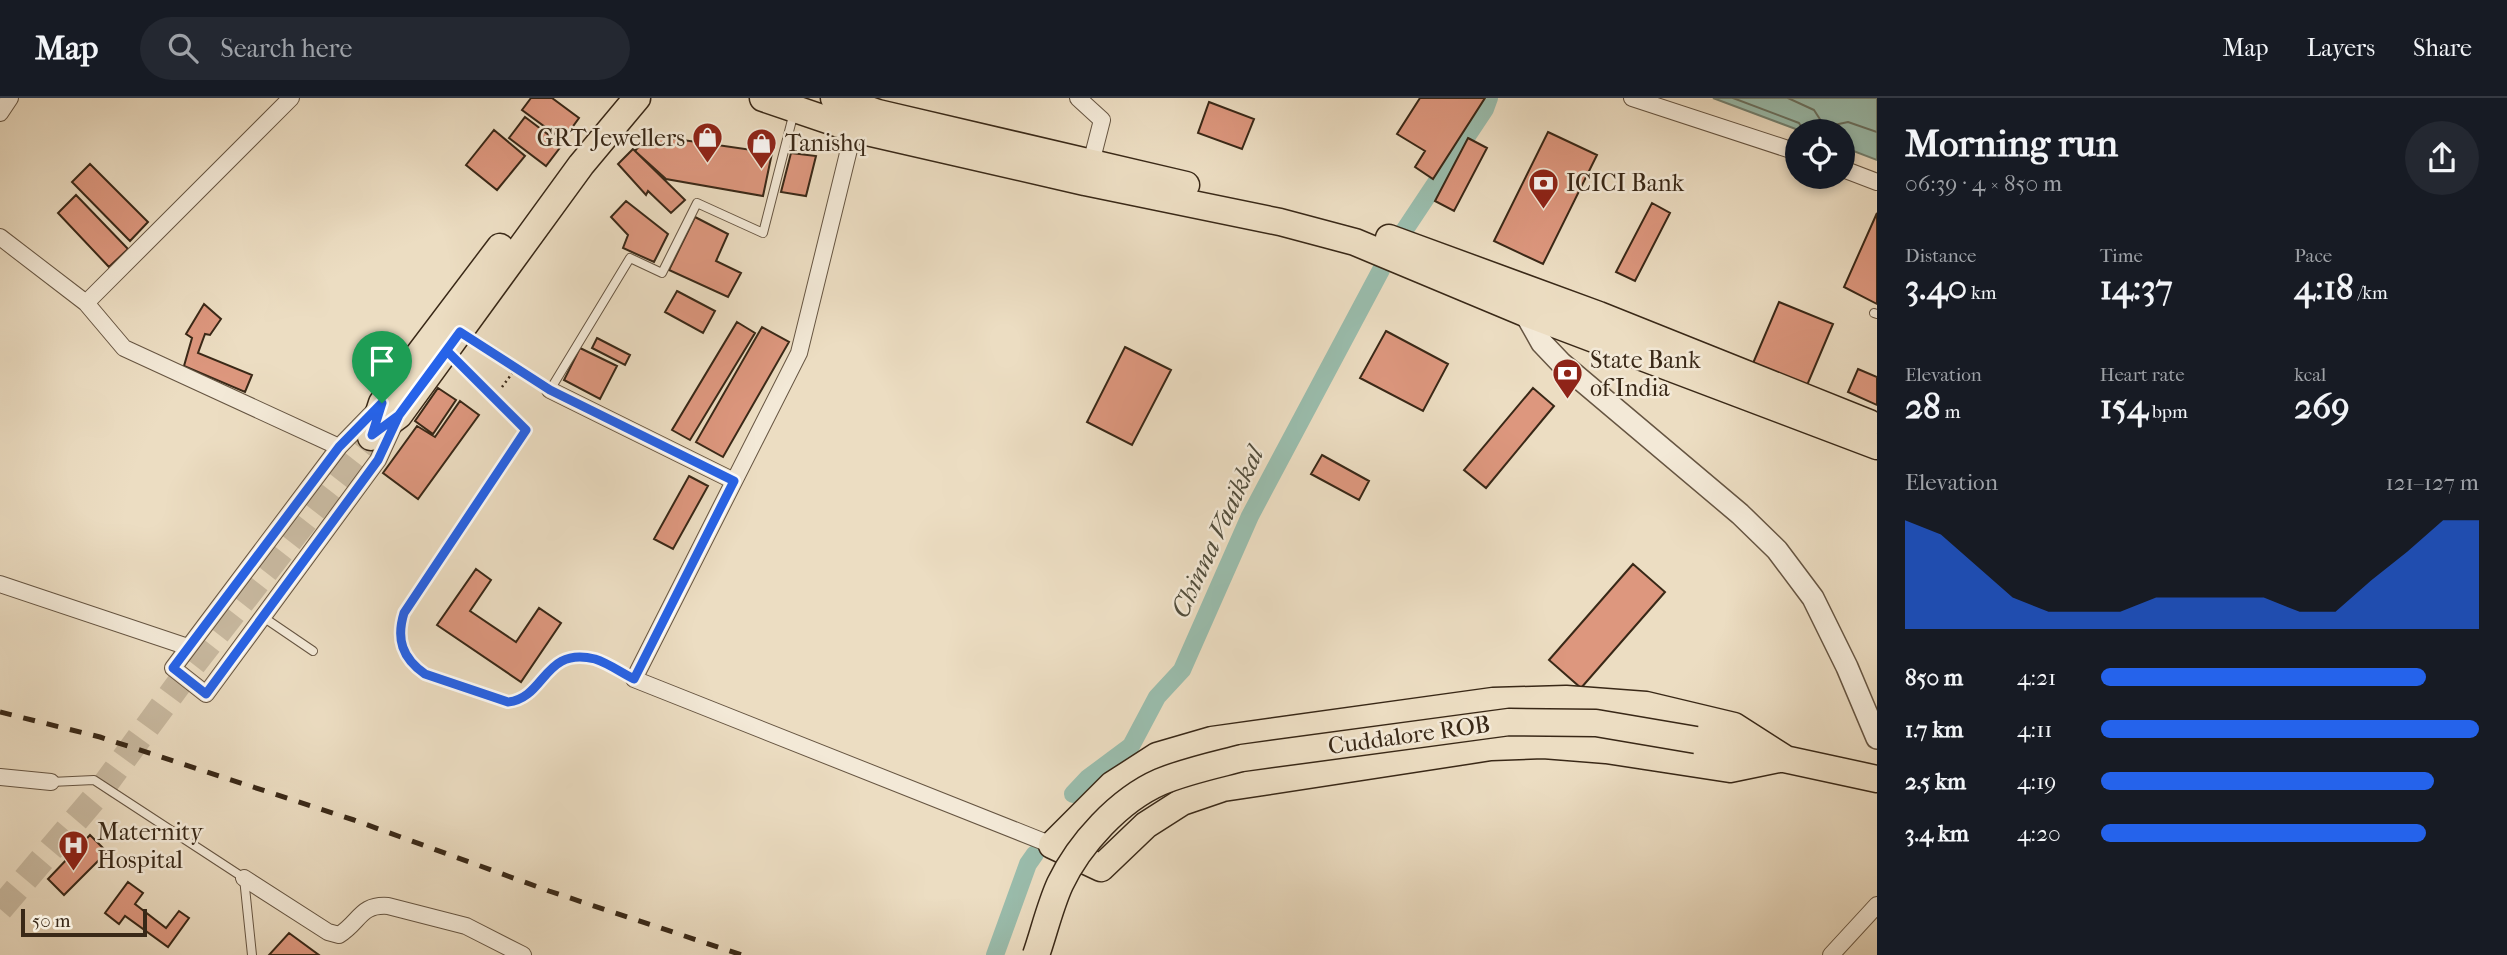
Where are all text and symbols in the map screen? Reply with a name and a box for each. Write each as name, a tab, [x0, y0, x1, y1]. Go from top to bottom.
search box	[140, 17, 630, 80]
text: Map	[35, 29, 98, 68]
icon: search	[164, 29, 202, 67]
text: Search here	[220, 33, 352, 64]
text: Map	[2223, 34, 2269, 62]
text: Layers	[2307, 34, 2375, 62]
text: Share	[2413, 34, 2472, 62]
map controls	[1785, 119, 1855, 189]
button: locate	[1785, 119, 1855, 189]
shop icon: GRT Jewellers	[691, 121, 725, 165]
text: Morning run	[1905, 121, 2118, 166]
button: share	[2405, 121, 2479, 195]
place label: GRT Jewellers	[537, 124, 685, 152]
shop icon: Tanishq	[745, 126, 779, 170]
place label: Tanishq	[785, 129, 866, 157]
bank icon: ICICI Bank	[1526, 166, 1560, 210]
place label: ICICI Bank	[1566, 169, 1685, 197]
text: 06:39 · 4 × 850 m	[1905, 170, 2062, 197]
text: Distance	[1905, 245, 1976, 267]
text: Time	[2100, 245, 2143, 267]
text: Pace	[2294, 245, 2332, 267]
text: 3.40	[1905, 267, 1967, 308]
text: 14:37	[2100, 267, 2173, 308]
text: 4:18	[2294, 267, 2354, 308]
text: km	[1967, 282, 1997, 304]
text: /km	[2354, 282, 2388, 304]
pin	[352, 331, 412, 403]
icon: arrive	[363, 342, 401, 380]
place label: State Bank of India	[1590, 346, 1701, 402]
bank icon: State Bank of India	[1550, 357, 1584, 401]
text: Elevation	[1905, 364, 1982, 386]
text: Heart rate	[2100, 364, 2185, 386]
text: kcal	[2294, 364, 2326, 386]
text: 28	[1905, 386, 1941, 427]
text: 154	[2100, 386, 2148, 427]
text: 269	[2294, 386, 2350, 427]
text: m	[1941, 401, 1960, 423]
text: bpm	[2148, 401, 2188, 423]
water label: Chinna Vaaikkal	[1164, 440, 1272, 622]
text: Elevation	[1905, 469, 1998, 496]
text: 121–127 m	[2386, 469, 2479, 496]
text: 850 m	[1905, 664, 1963, 691]
text: 4:21	[2017, 664, 2056, 691]
street label: Cuddalore ROB	[1326, 710, 1492, 760]
text: 1.7 km	[1905, 716, 1963, 743]
text: 4:11	[2017, 716, 2053, 743]
text: 2.5 km	[1905, 768, 1966, 795]
text: 4:19	[2017, 768, 2056, 795]
place label: Maternity Hospital	[97, 818, 204, 874]
text: 3.4 km	[1905, 820, 1969, 847]
text: 4:20	[2017, 820, 2061, 847]
hospital icon: Maternity Hospital	[57, 829, 91, 873]
scale bar	[21, 906, 147, 938]
text: 50 m	[32, 910, 71, 932]

